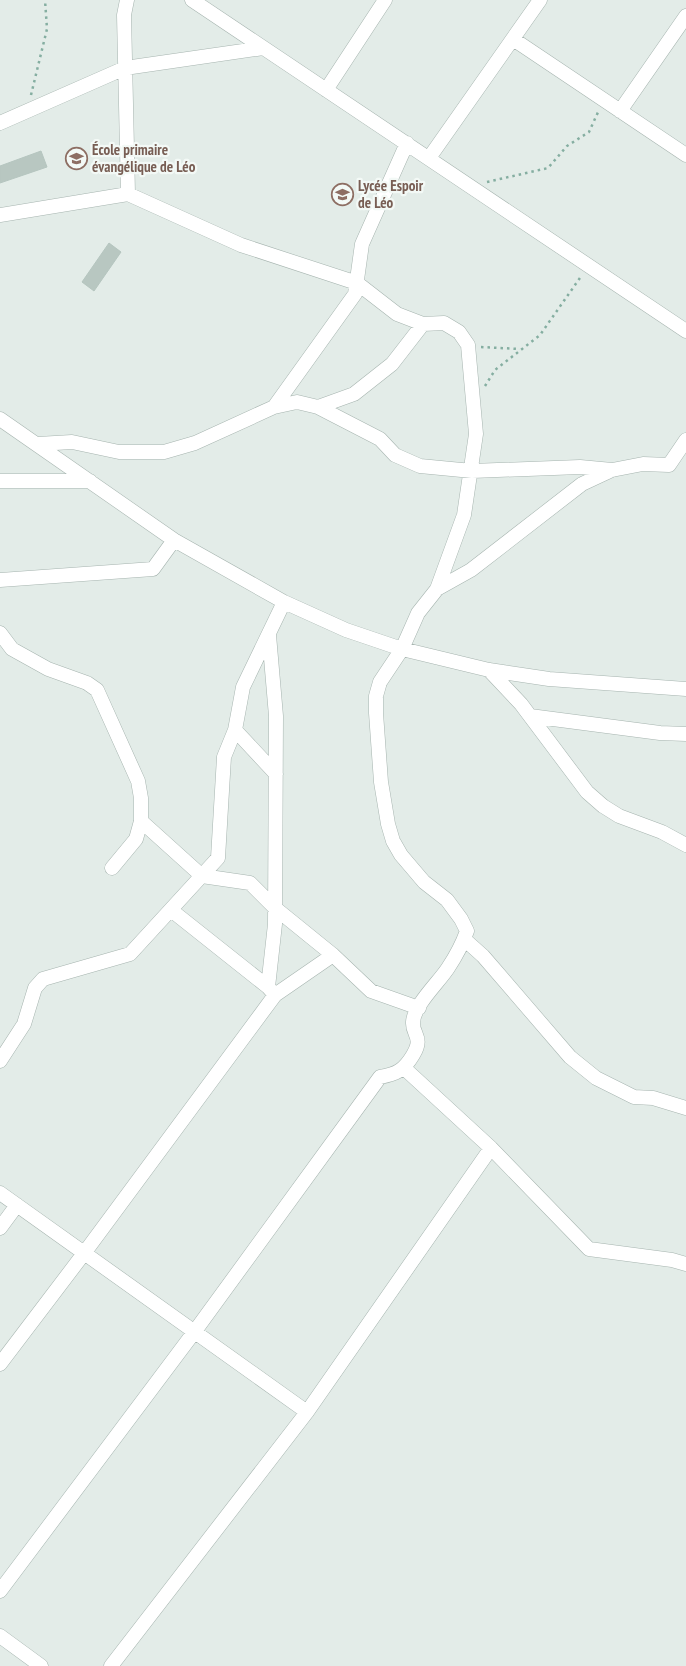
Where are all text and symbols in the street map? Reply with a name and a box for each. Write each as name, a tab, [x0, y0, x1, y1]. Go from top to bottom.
place label: École primaire évangélique de Léo	[92, 140, 196, 176]
school or university icon: École primaire évangélique de Léo	[64, 146, 88, 170]
place label: Lycée Espoir de Léo	[358, 176, 424, 212]
school or university icon: Lycée Espoir de Léo	[330, 182, 354, 206]

